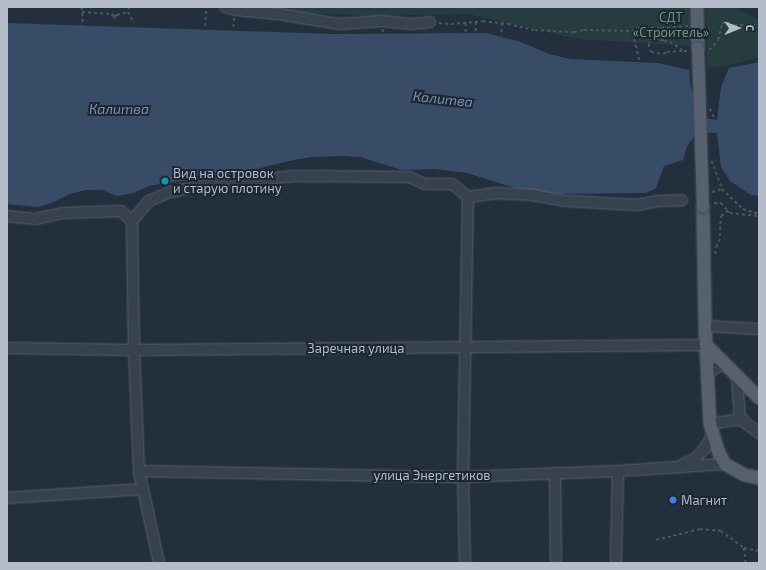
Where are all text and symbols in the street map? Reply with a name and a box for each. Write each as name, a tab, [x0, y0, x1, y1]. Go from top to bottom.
north arrow	[718, 8, 758, 48]
park label: СДТ «Строитель»	[633, 10, 709, 41]
text: С	[744, 24, 757, 31]
water label: Калитва	[412, 88, 474, 110]
water label: Калитва	[89, 101, 149, 117]
place label: Вид на островок и старую плотину	[173, 166, 282, 197]
marker: Вид на островок и старую плотину	[160, 176, 170, 186]
street label: Заречная улица	[308, 340, 404, 356]
street label: улица Энергетиков	[373, 467, 491, 483]
place label: Магнит	[681, 492, 727, 508]
marker: Магнит	[668, 495, 678, 505]

